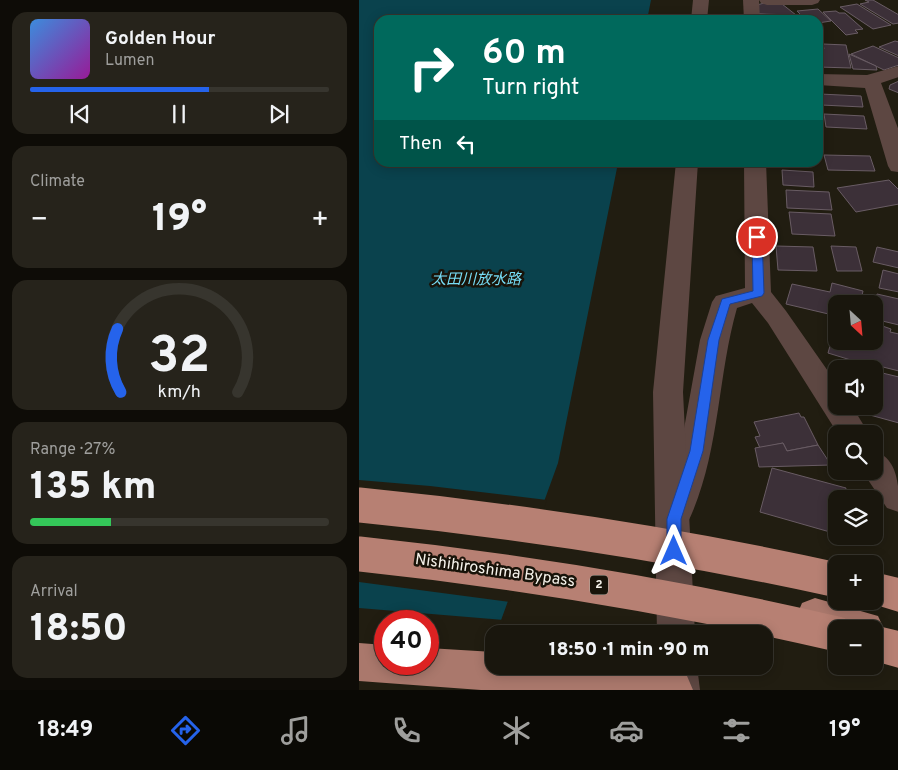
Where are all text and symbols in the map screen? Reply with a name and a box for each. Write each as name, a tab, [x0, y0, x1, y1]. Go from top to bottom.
text: Golden Hour	[105, 27, 216, 51]
text: 60 m	[482, 32, 566, 76]
icon: right	[399, 35, 464, 100]
text: Lumen	[105, 51, 155, 71]
text: Turn right	[482, 75, 579, 102]
icon: previous	[66, 100, 94, 128]
icon: pause	[165, 100, 193, 128]
icon: next	[265, 100, 293, 128]
icon: left	[452, 130, 480, 158]
text: Then	[399, 132, 442, 156]
text: Climate	[30, 172, 85, 192]
text: 19°	[152, 196, 207, 245]
text: −	[30, 203, 48, 239]
text: +	[311, 203, 329, 239]
pin	[736, 216, 778, 258]
icon: arrive	[743, 223, 771, 251]
water label: 太田川放水路	[431, 271, 523, 290]
north arrow	[828, 295, 883, 350]
map controls	[828, 295, 883, 675]
text: 32	[149, 325, 210, 391]
button: sound	[828, 360, 883, 415]
text: km/h	[158, 381, 201, 404]
button: search	[828, 425, 883, 480]
text: Range · 27%	[30, 440, 115, 460]
text: 135 km	[30, 464, 156, 513]
button: layers	[828, 490, 883, 545]
position arrow	[647, 524, 699, 576]
street label: Nishihiroshima Bypass	[414, 550, 576, 592]
button: +	[828, 555, 883, 610]
road number: 2	[590, 576, 608, 594]
text: Arrival	[30, 582, 78, 602]
text: 18:50	[30, 606, 127, 655]
speed limit sign: 40	[374, 610, 439, 675]
button: −	[828, 620, 883, 675]
text: 18:50 · 1 min · 90 m	[549, 638, 709, 662]
icon: directions	[168, 713, 203, 748]
icon: music	[278, 713, 313, 748]
icon: phone	[389, 713, 424, 748]
icon: climate	[499, 713, 534, 748]
icon: car	[609, 713, 644, 748]
icon: filters	[719, 713, 754, 748]
text: 18:49	[38, 717, 93, 744]
text: 19°	[829, 717, 860, 744]

